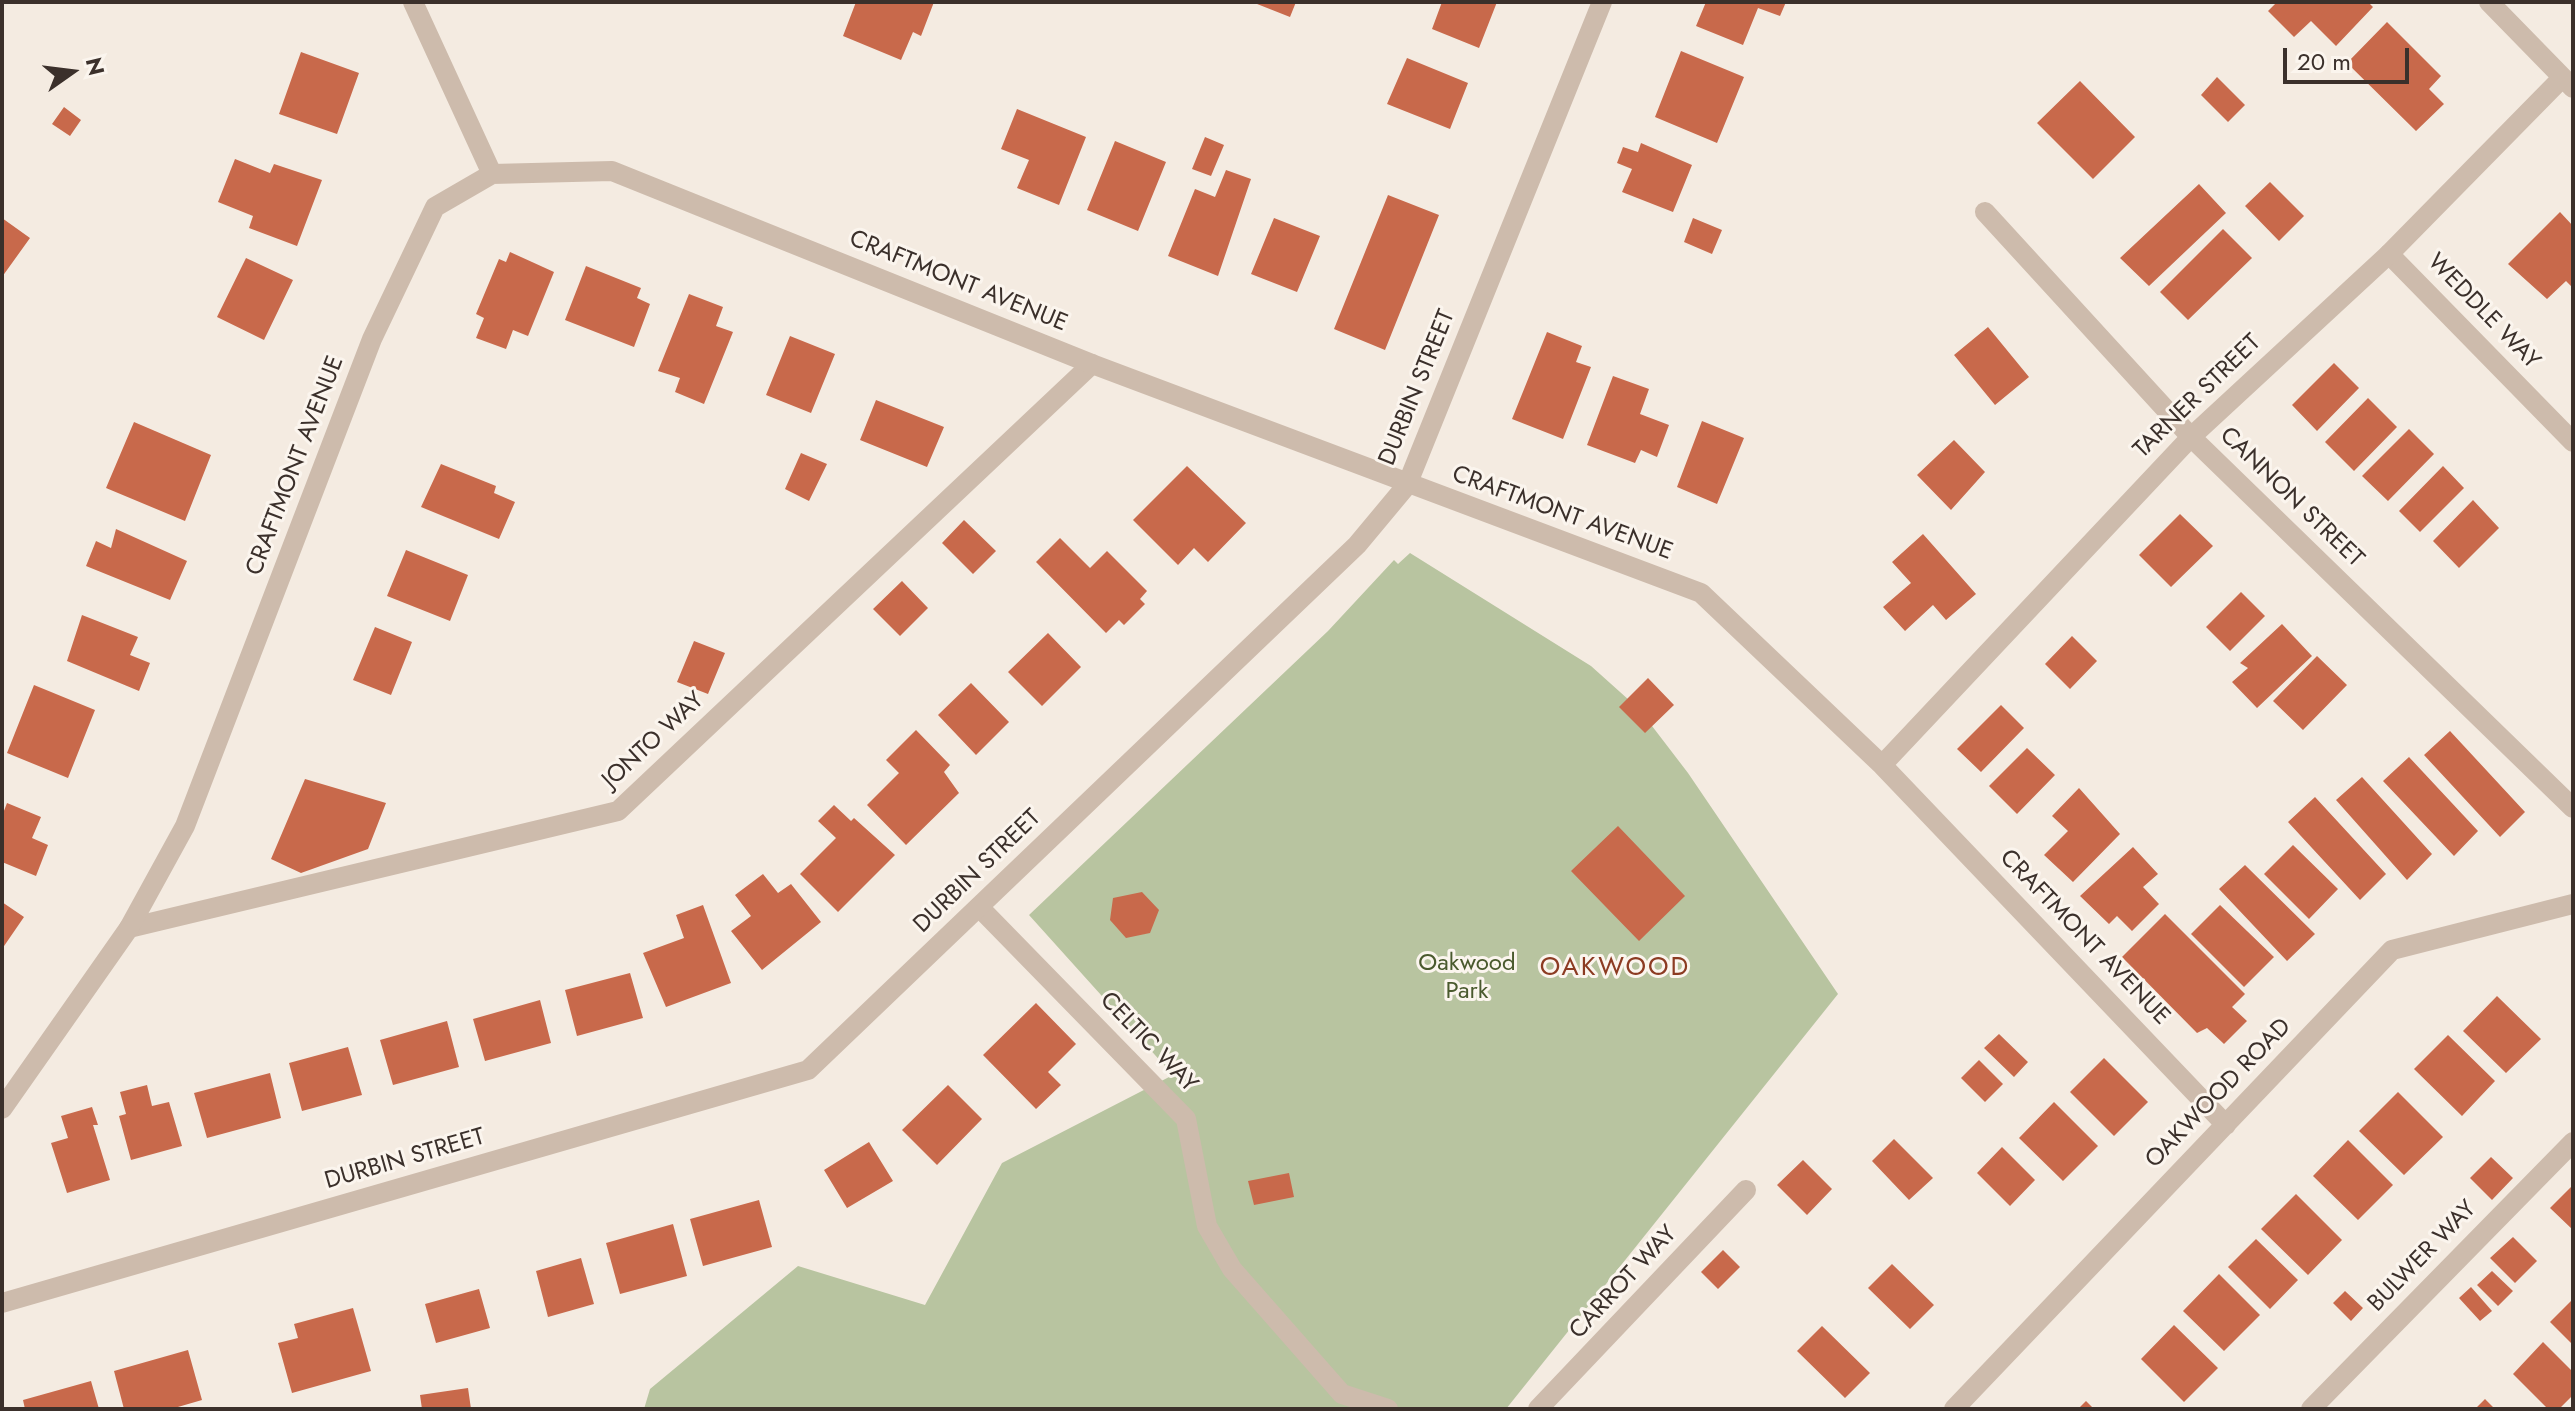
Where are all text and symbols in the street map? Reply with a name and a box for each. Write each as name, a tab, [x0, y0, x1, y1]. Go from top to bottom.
north arrow	[32, 32, 112, 112]
scale bar	[2287, 32, 2413, 82]
text: 20 m	[2297, 44, 2351, 79]
text: N	[78, 54, 113, 79]
street label: CRAFTMONT AVENUE	[845, 225, 1071, 339]
street label: WEDDLE WAY	[2421, 248, 2545, 376]
street label: DURBIN STREET	[1374, 306, 1462, 470]
street label: TARNER STREET	[2128, 329, 2268, 465]
street label: CRAFTMONT AVENUE	[241, 352, 351, 580]
street label: CANNON STREET	[2213, 422, 2369, 574]
street label: CRAFTMONT AVENUE	[1448, 461, 1676, 567]
street label: JONTO WAY	[597, 687, 711, 795]
street label: DURBIN STREET	[909, 804, 1047, 940]
street label: CRAFTMONT AVENUE	[1993, 844, 2175, 1032]
park label: Oakwood Park	[1418, 950, 1516, 1006]
district label: OAKWOOD	[1540, 953, 1690, 985]
street label: CELTIC WAY	[1093, 987, 1203, 1099]
street label: OAKWOOD ROAD	[2140, 1013, 2298, 1175]
street label: DURBIN STREET	[322, 1123, 488, 1197]
street label: BULWER WAY	[2363, 1195, 2483, 1319]
street label: CARROT WAY	[1564, 1220, 1684, 1346]

